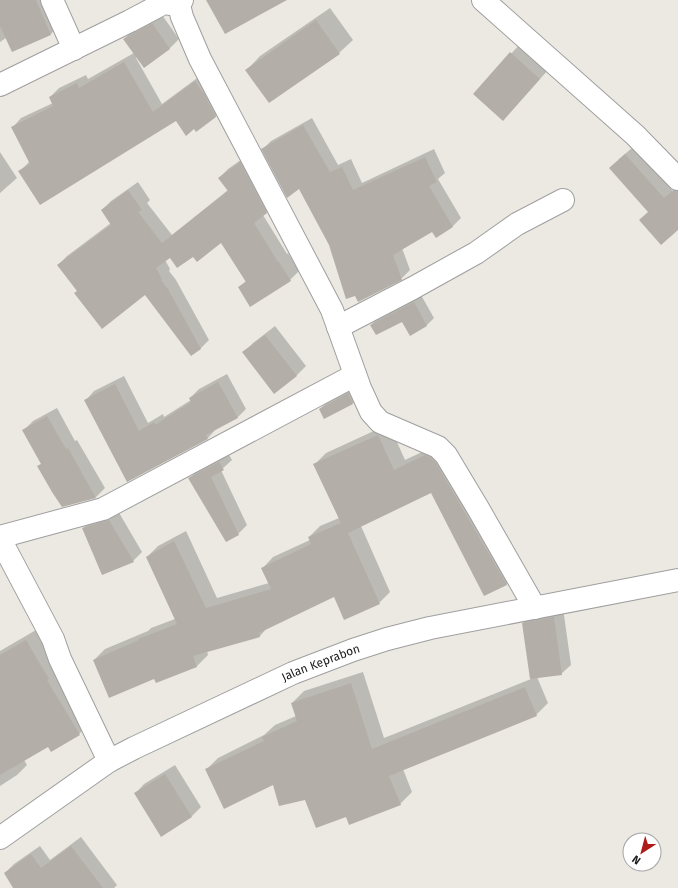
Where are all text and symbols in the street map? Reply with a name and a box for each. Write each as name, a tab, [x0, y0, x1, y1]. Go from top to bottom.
street label: Jalan Keprabon	[279, 641, 362, 684]
north arrow	[622, 832, 662, 872]
text: N	[630, 852, 643, 867]

